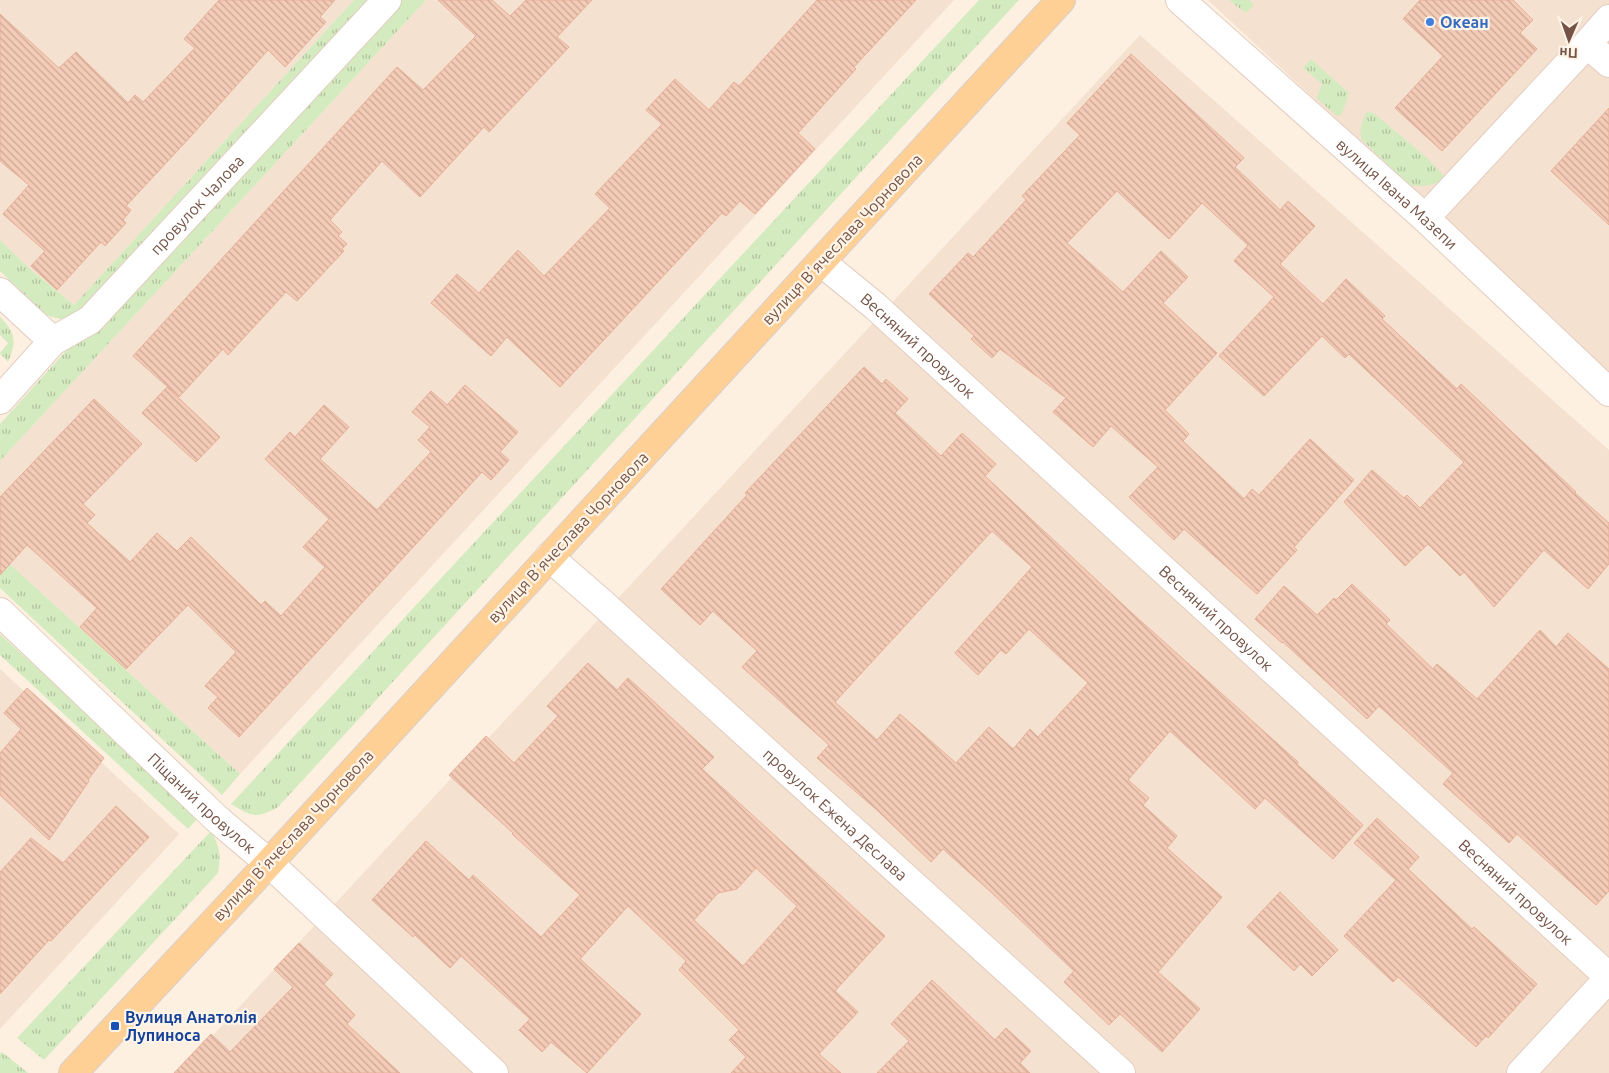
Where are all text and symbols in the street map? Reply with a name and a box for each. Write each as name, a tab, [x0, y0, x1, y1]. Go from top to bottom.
place label: Океан	[1440, 13, 1489, 31]
north arrow	[1544, 15, 1594, 65]
marker: Океан	[1424, 16, 1436, 28]
text: Пн	[1559, 45, 1578, 61]
street label: вулиця Івана Мазепи	[1333, 135, 1461, 253]
street label: вулиця Вʼячеслава Чорновола	[758, 150, 926, 328]
street label: провулок Чалова	[146, 151, 247, 258]
street label: Весняний провулок	[857, 289, 979, 402]
street label: вулиця Вʼячеслава Чорновола	[484, 448, 652, 626]
street label: Весняний провулок	[1156, 561, 1277, 674]
street label: провулок Ежена Деслава	[760, 745, 911, 884]
street label: вулиця Вʼячеслава Чорновола	[209, 746, 377, 924]
street label: Піщаний провулок	[144, 749, 259, 857]
street label: Весняний провулок	[1455, 835, 1576, 948]
place label: Вулиця Анатолія Лупиноса	[125, 1008, 257, 1044]
marker: Вулиця Анатолія Лупиноса	[109, 1020, 121, 1032]

